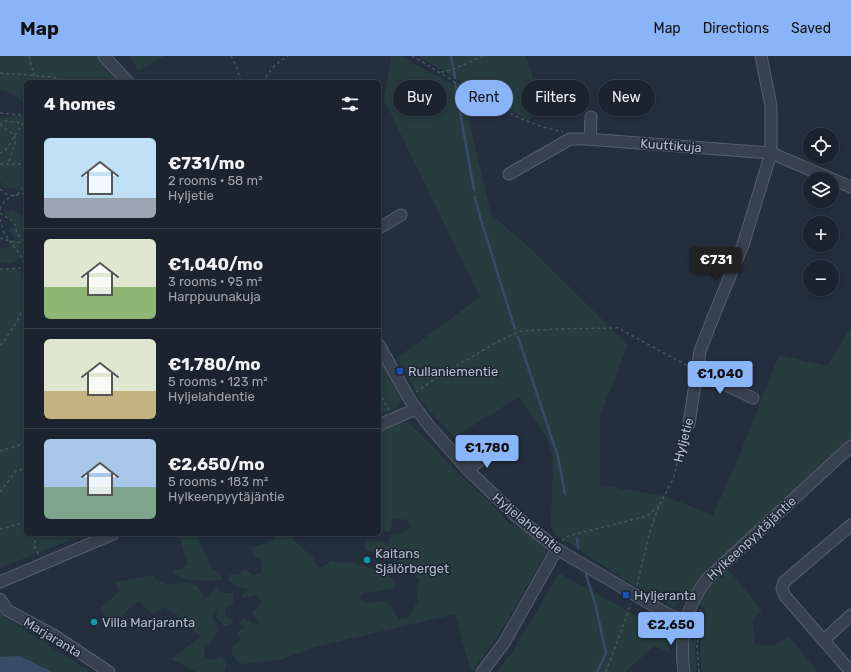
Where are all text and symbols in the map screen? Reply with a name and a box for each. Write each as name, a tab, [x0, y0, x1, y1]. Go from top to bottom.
text: Map	[20, 17, 59, 40]
text: Map	[654, 20, 681, 37]
text: Directions	[703, 20, 769, 37]
text: Saved	[791, 20, 831, 37]
chip: Buy	[393, 80, 447, 116]
chip: Rent	[455, 80, 513, 116]
chip: Filters	[521, 80, 590, 116]
chip: New	[598, 80, 655, 116]
icon: filters	[339, 93, 361, 115]
text: 4 homes	[44, 94, 116, 114]
map controls	[803, 128, 839, 296]
button: locate	[803, 128, 839, 164]
street label: Kuuttikuja	[640, 136, 702, 155]
text: €731/mo	[168, 153, 245, 173]
icon: home	[76, 154, 124, 202]
button: layers	[803, 172, 839, 208]
text: 2 rooms · 58 m²	[168, 173, 263, 188]
text: Hyljetie	[168, 188, 214, 203]
button: +	[803, 216, 839, 252]
pin: €731	[692, 247, 740, 281]
text: €731	[700, 252, 732, 267]
text: €1,040/mo	[168, 254, 263, 274]
icon: home	[76, 255, 124, 303]
button: −	[803, 260, 839, 296]
text: 3 rooms · 95 m²	[168, 274, 262, 289]
text: Harppuunakuja	[168, 289, 261, 304]
text: €1,780/mo	[168, 354, 261, 374]
icon: home	[76, 355, 124, 403]
pin: €1,040	[687, 361, 753, 395]
place label: Rullaniementie	[408, 364, 498, 379]
marker: Rullaniementie	[395, 366, 405, 376]
text: €1,040	[697, 366, 743, 381]
text: 5 rooms · 123 m²	[168, 374, 268, 389]
text: Hyljelahdentie	[168, 389, 255, 404]
street label: Hyljetie	[670, 416, 697, 464]
pin: €1,780	[454, 435, 520, 469]
text: €1,780	[465, 440, 509, 455]
text: €2,650/mo	[168, 454, 265, 474]
icon: home	[76, 455, 124, 503]
text: 5 rooms · 183 m²	[168, 474, 268, 489]
text: Hylkeenpyytäjäntie	[168, 489, 284, 504]
street label: Hyljelahdentie	[490, 490, 566, 557]
street label: Hylkeenpyytäjäntie	[704, 493, 799, 584]
place label: Kaitans Själörberget	[375, 546, 449, 577]
marker: Kaitans Själörberget	[362, 555, 372, 565]
place label: Hyljeranta	[634, 588, 696, 603]
marker: Hyljeranta	[621, 590, 631, 600]
pin: €2,650	[638, 612, 704, 646]
street label: Marjaranta	[21, 614, 84, 661]
place label: Villa Marjaranta	[102, 615, 195, 630]
marker: Villa Marjaranta	[89, 617, 99, 627]
text: €2,650	[647, 617, 695, 632]

